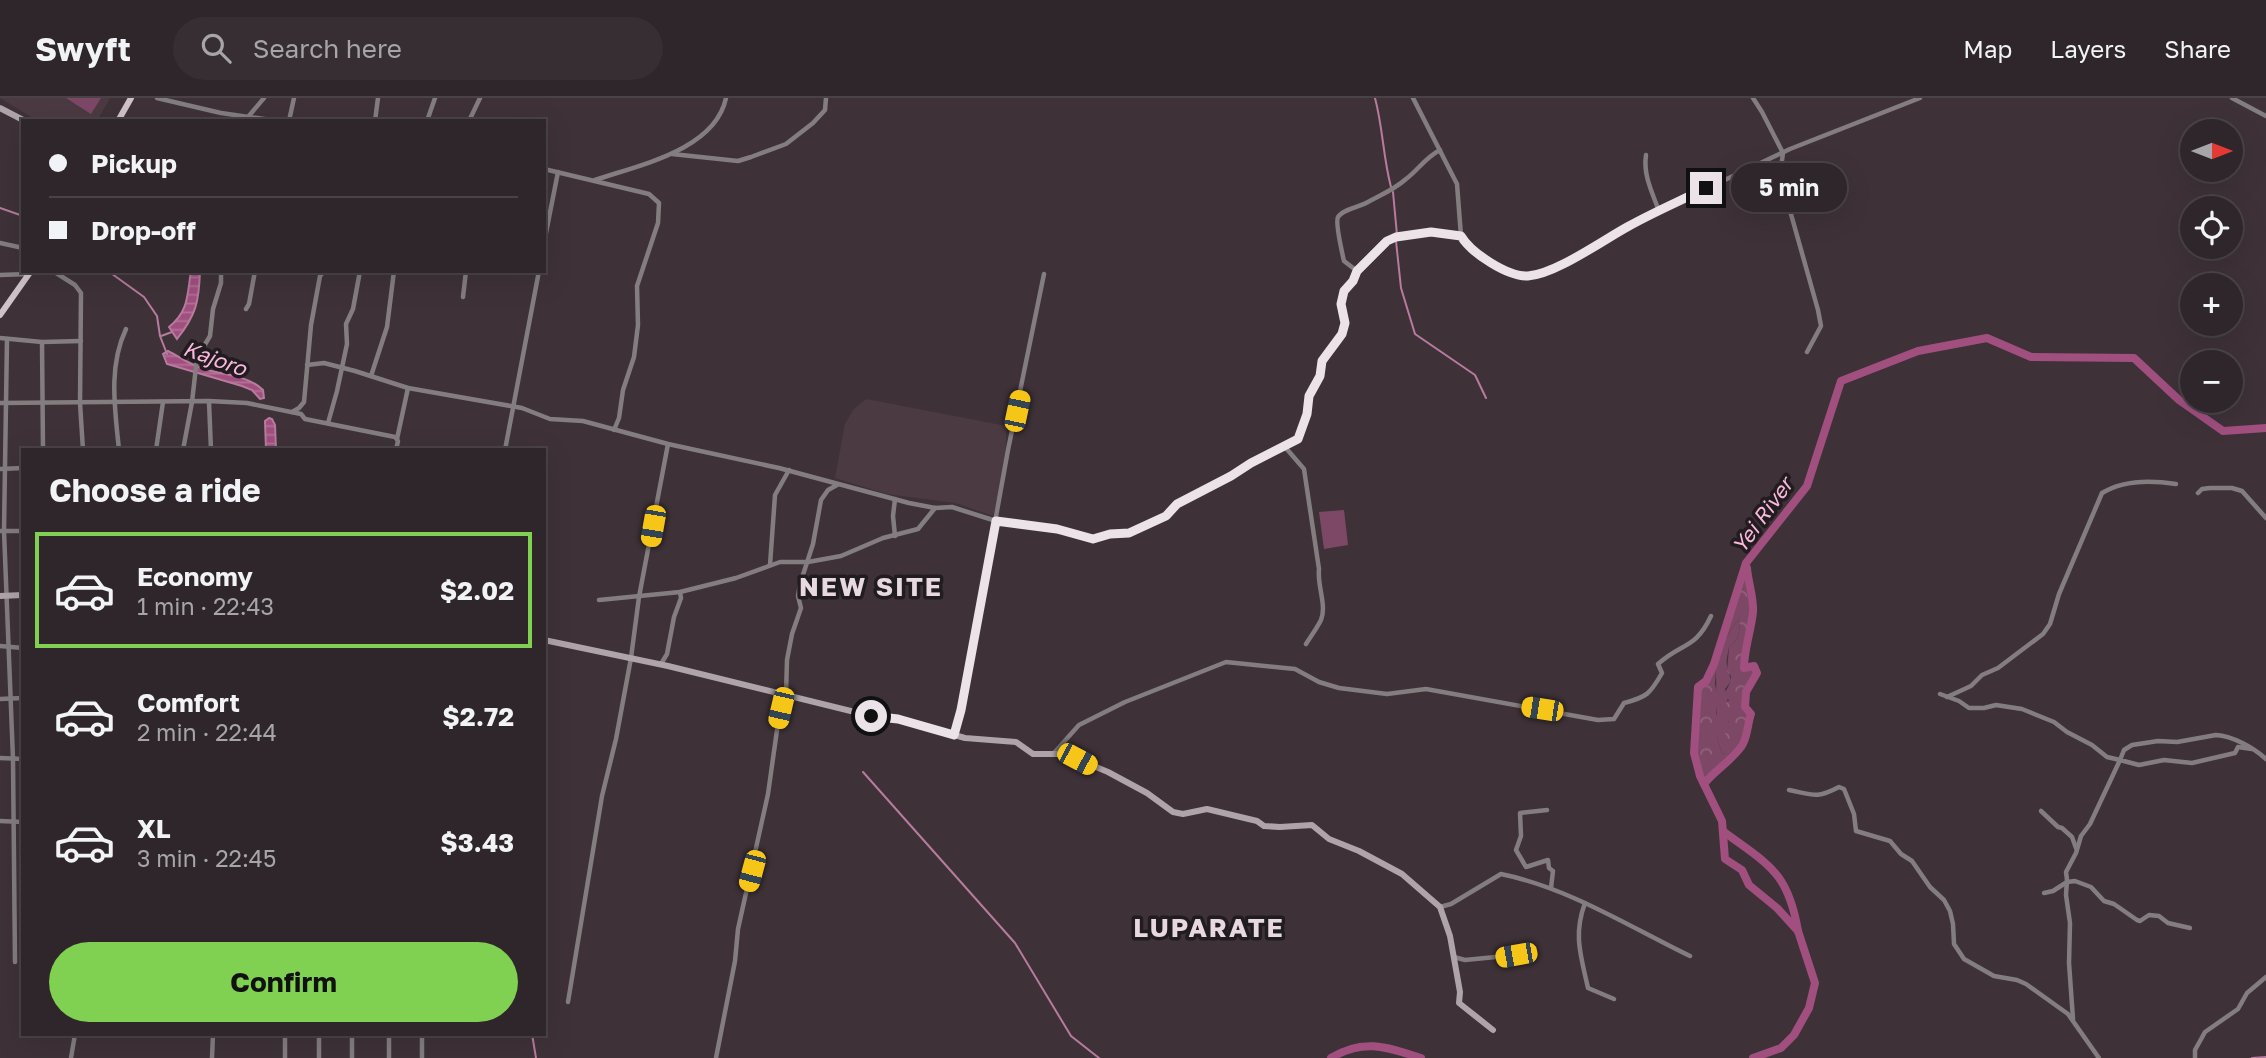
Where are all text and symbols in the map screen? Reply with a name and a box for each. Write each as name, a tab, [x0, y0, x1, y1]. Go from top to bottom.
search box	[173, 17, 663, 80]
text: Swyft	[35, 29, 131, 68]
icon: search	[197, 29, 235, 67]
text: Search here	[253, 33, 402, 64]
text: Map	[1963, 34, 2012, 63]
text: Layers	[2050, 34, 2126, 63]
text: Share	[2164, 34, 2231, 63]
north arrow	[2180, 119, 2244, 182]
map controls	[2180, 119, 2243, 413]
text: Pickup	[91, 148, 177, 179]
callout: 5 min	[1730, 164, 1846, 212]
route end	[1690, 172, 1722, 204]
text: 5 min	[1759, 173, 1819, 201]
button: locate	[2180, 196, 2243, 259]
text: Drop-off	[91, 215, 196, 246]
button: +	[2180, 273, 2243, 336]
water label: Kajoro	[180, 335, 251, 382]
button: −	[2180, 350, 2243, 413]
car	[1003, 388, 1032, 434]
water label: Yei River	[1726, 470, 1800, 558]
text: Choose a ride	[49, 471, 261, 509]
car	[640, 503, 667, 549]
icon: car	[53, 559, 116, 622]
text: Economy	[137, 561, 253, 592]
district label: NEW SITE	[799, 571, 943, 602]
text: $2.02	[440, 575, 514, 606]
text: 1 min · 22:43	[137, 592, 274, 620]
icon: car	[53, 685, 116, 748]
car	[767, 685, 796, 731]
text: Comfort	[137, 687, 240, 718]
car	[1520, 695, 1565, 723]
route start	[855, 700, 887, 732]
text: $2.72	[442, 701, 514, 732]
text: 2 min · 22:44	[137, 718, 277, 746]
car	[1054, 740, 1101, 778]
icon: car	[53, 811, 116, 874]
text: XL	[137, 813, 171, 844]
text: $3.43	[440, 827, 514, 858]
text: 3 min · 22:45	[137, 844, 276, 872]
car	[737, 848, 768, 894]
district label: LUPARATE	[1133, 912, 1285, 943]
car	[1494, 941, 1539, 969]
button: Confirm	[49, 942, 518, 1022]

